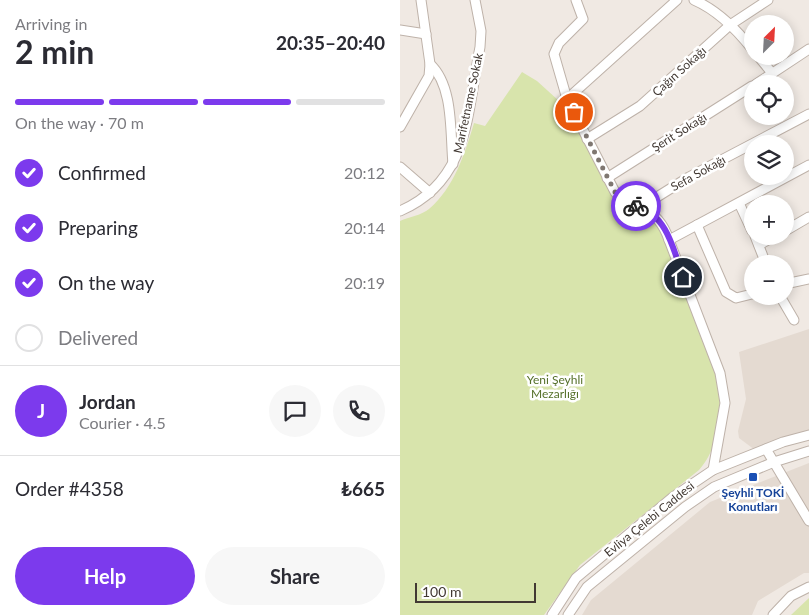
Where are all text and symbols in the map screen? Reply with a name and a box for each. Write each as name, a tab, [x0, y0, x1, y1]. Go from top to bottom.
text: Arriving in	[15, 14, 88, 33]
north arrow	[744, 15, 794, 65]
map controls	[744, 15, 794, 305]
text: 20:35–20:40	[276, 31, 385, 54]
text: 2 min	[15, 32, 94, 71]
street label: Çağın Sokağı	[649, 43, 709, 99]
street label: Marifetname Sokak	[450, 51, 486, 155]
button: locate	[744, 75, 794, 125]
pin	[553, 91, 595, 133]
icon: bag	[560, 98, 588, 126]
street label: Şerit Sokağı	[649, 109, 709, 155]
text: On the way · 70 m	[15, 113, 144, 132]
button: layers	[744, 135, 794, 185]
street label: Sefa Sokağı	[668, 152, 728, 194]
icon: check	[15, 159, 43, 187]
text: Confirmed	[58, 161, 146, 184]
text: 20:12	[344, 163, 385, 182]
courier	[611, 181, 661, 231]
icon: bike	[622, 192, 650, 220]
button: +	[744, 195, 794, 245]
icon: check	[15, 214, 43, 242]
text: Preparing	[58, 216, 138, 239]
text: 20:14	[344, 218, 385, 237]
button: −	[744, 255, 794, 305]
pin	[662, 256, 704, 298]
icon: home	[669, 263, 697, 291]
icon: check	[15, 269, 43, 297]
text: On the way	[58, 271, 154, 294]
text: 20:19	[344, 273, 385, 292]
text: Delivered	[58, 326, 138, 349]
park label: Yeni Şeyhli Mezarlığı	[527, 372, 583, 401]
button: chat	[269, 385, 321, 437]
button: phone	[333, 385, 385, 437]
text: Jordan	[79, 390, 136, 413]
text: J	[37, 399, 45, 422]
text: Courier · 4.5	[79, 413, 166, 432]
marker: Şeyhli TOKİ Konutları	[747, 471, 759, 483]
text: Order #4358	[15, 477, 124, 500]
text: ₺665	[341, 477, 385, 500]
street label: Evliya Çelebi Caddesi	[601, 478, 697, 560]
place label: Şeyhli TOKİ Konutları	[722, 485, 784, 514]
button: Help	[15, 547, 195, 605]
button: Share	[205, 547, 385, 605]
scale bar	[415, 580, 536, 603]
text: 100 m	[422, 583, 461, 600]

